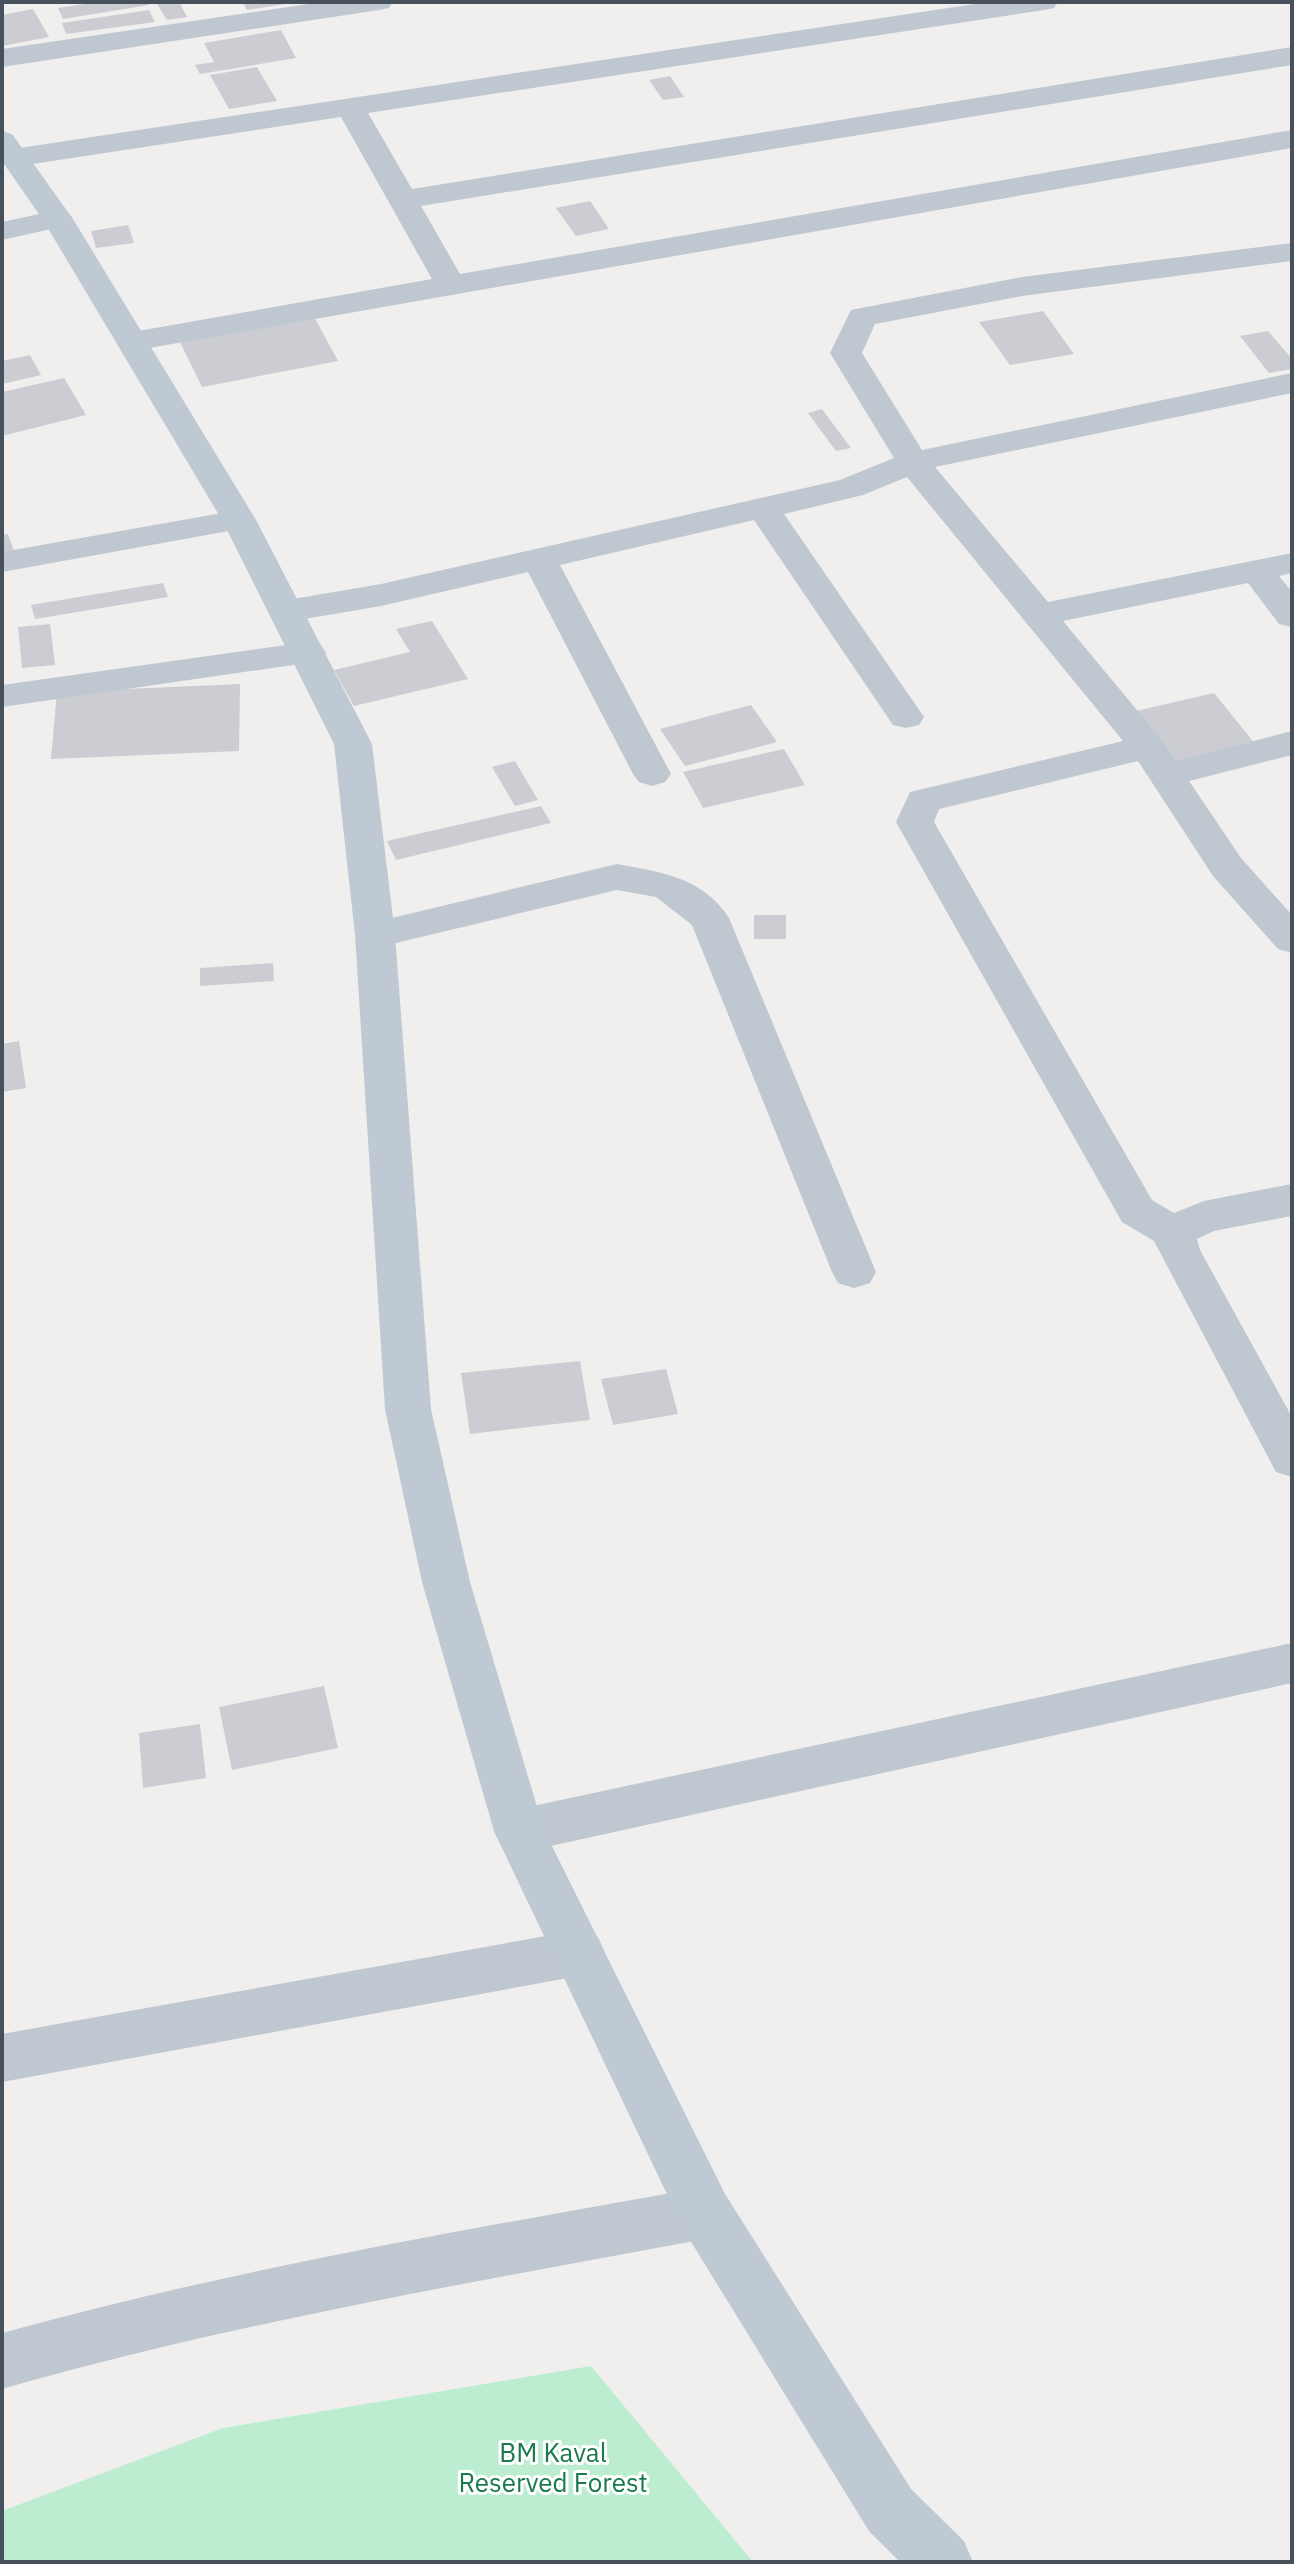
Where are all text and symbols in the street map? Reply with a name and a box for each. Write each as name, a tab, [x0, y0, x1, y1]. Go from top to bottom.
park label: BM Kaval Reserved Forest	[458, 2435, 648, 2499]

